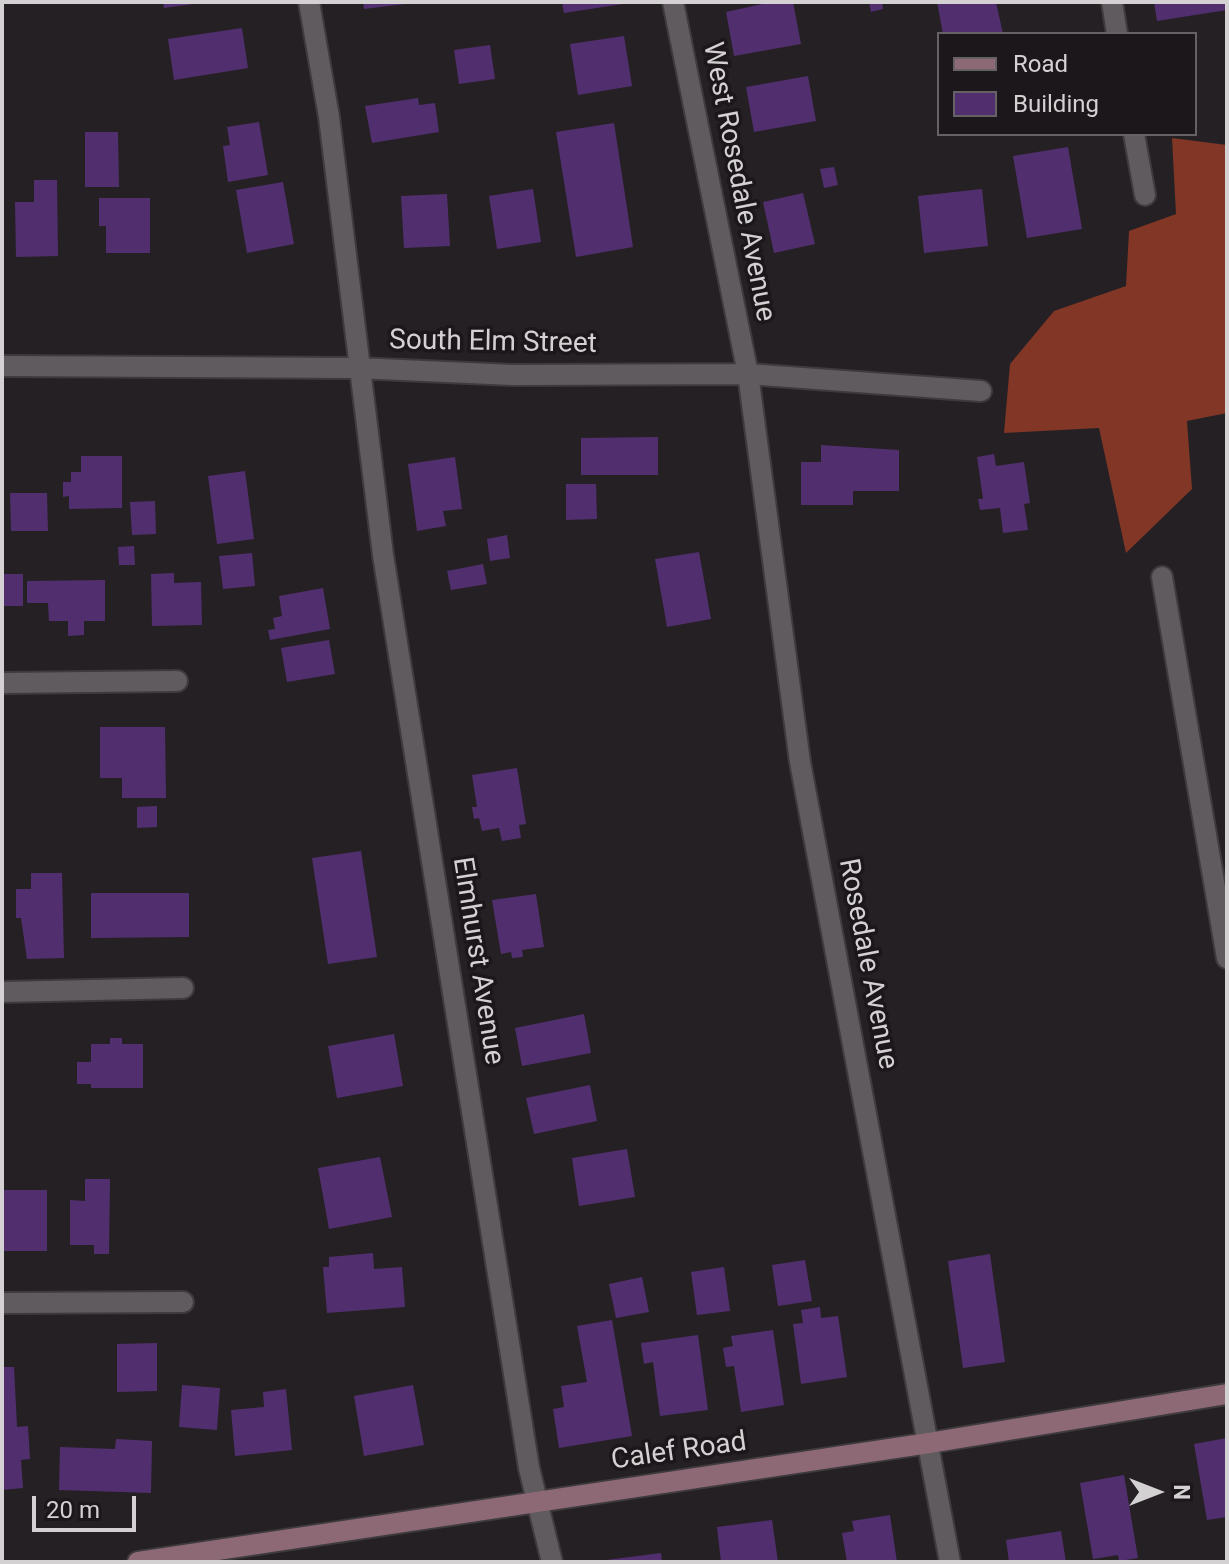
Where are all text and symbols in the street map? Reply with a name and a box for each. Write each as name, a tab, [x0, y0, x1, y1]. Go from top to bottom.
legend	[937, 32, 1197, 136]
street label: West Rosedale Avenue	[694, 40, 782, 324]
text: Road	[1013, 50, 1068, 78]
text: Building	[1013, 90, 1099, 118]
street label: South Elm Street	[389, 324, 597, 362]
street label: Elmhurst Avenue	[444, 855, 510, 1067]
street label: Rosedale Avenue	[830, 856, 904, 1072]
street label: Calef Road	[609, 1426, 749, 1478]
north arrow	[1117, 1452, 1197, 1532]
scale bar	[36, 1480, 140, 1530]
text: N	[1169, 1484, 1194, 1500]
text: 20 m	[46, 1496, 100, 1524]

